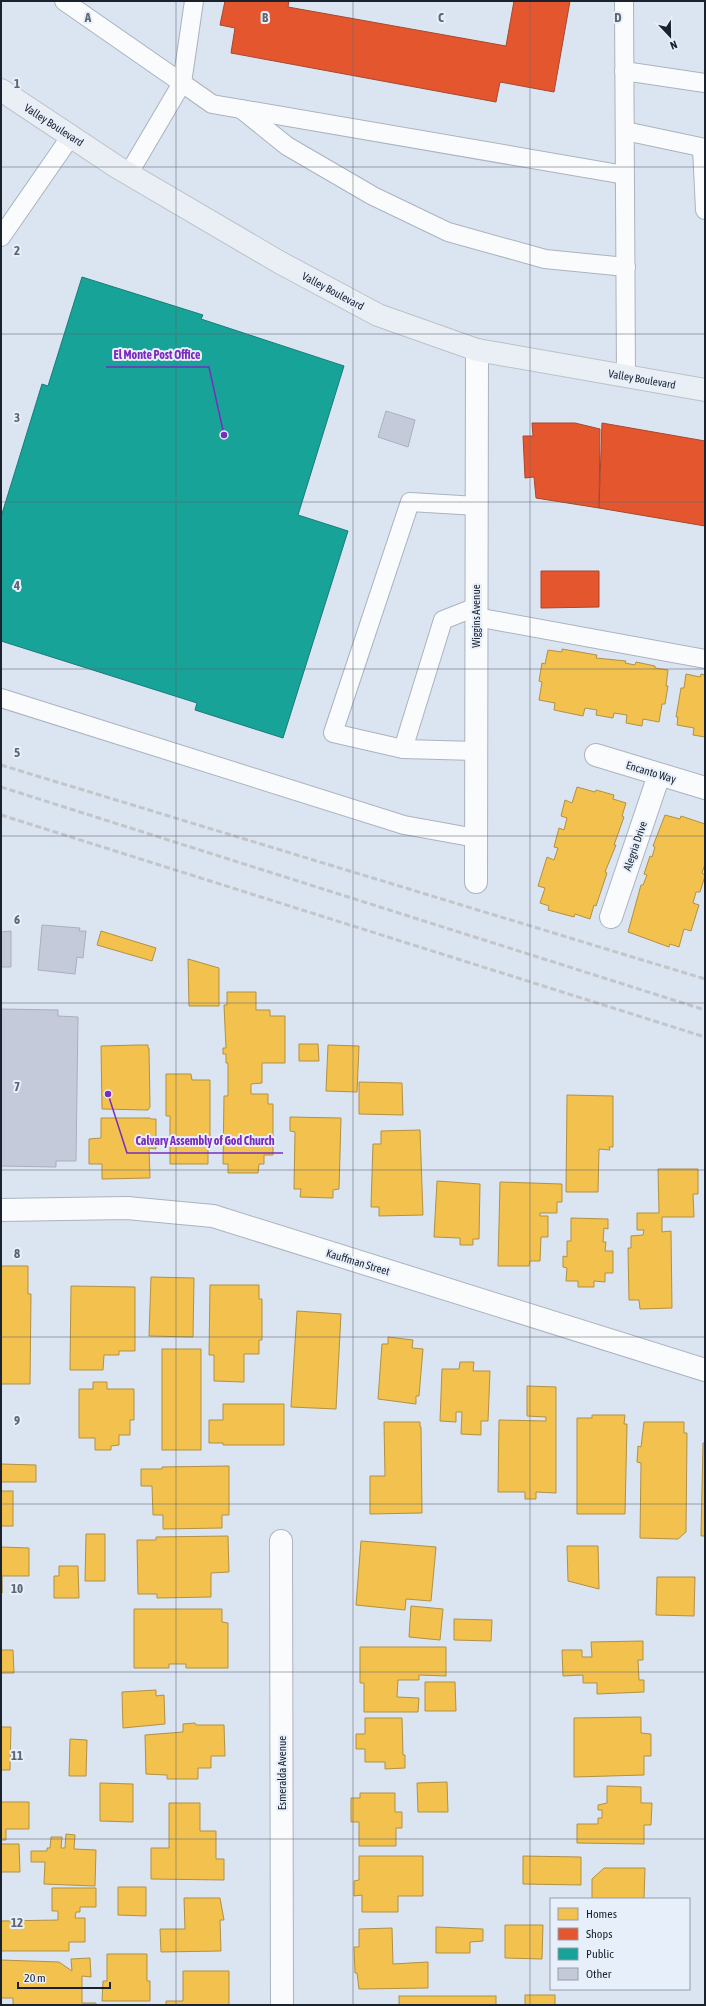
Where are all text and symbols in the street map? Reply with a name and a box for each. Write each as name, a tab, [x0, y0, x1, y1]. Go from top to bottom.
text: A	[84, 10, 92, 25]
text: B	[262, 10, 269, 25]
text: C	[438, 10, 444, 25]
text: D	[614, 10, 622, 25]
north arrow	[650, 16, 690, 56]
text: N	[668, 38, 679, 52]
text: 1	[14, 76, 20, 91]
street label: Valley Boulevard	[22, 101, 86, 149]
text: 2	[14, 243, 20, 258]
street label: Valley Boulevard	[300, 270, 366, 312]
callout: El Monte Post Office	[106, 343, 209, 367]
text: El Monte Post Office	[114, 348, 201, 362]
street label: Valley Boulevard	[607, 367, 677, 391]
text: 3	[14, 410, 20, 425]
text: 4	[13, 578, 20, 593]
street label: Wiggins Avenue	[470, 584, 482, 648]
text: 5	[14, 745, 20, 760]
street label: Encanto Way	[625, 759, 678, 785]
street label: Alegria Drive	[621, 820, 649, 872]
text: 6	[14, 912, 20, 927]
text: 7	[14, 1079, 20, 1094]
callout: Calvary Assembly of God Church	[127, 1129, 283, 1153]
text: Calvary Assembly of God Church	[135, 1134, 275, 1148]
text: 8	[14, 1246, 20, 1261]
street label: Kauffman Street	[325, 1247, 391, 1277]
text: 9	[14, 1413, 20, 1428]
text: 10	[11, 1581, 23, 1596]
street label: Esmeralda Avenue	[276, 1736, 288, 1810]
text: 11	[11, 1748, 23, 1763]
legend	[550, 1898, 690, 1990]
text: Homes	[586, 1907, 617, 1921]
text: 12	[11, 1915, 23, 1930]
text: Shops	[586, 1927, 612, 1941]
text: Public	[586, 1947, 614, 1961]
scale bar	[18, 1964, 110, 1990]
text: Other	[586, 1967, 612, 1981]
text: 20 m	[24, 1971, 46, 1985]

